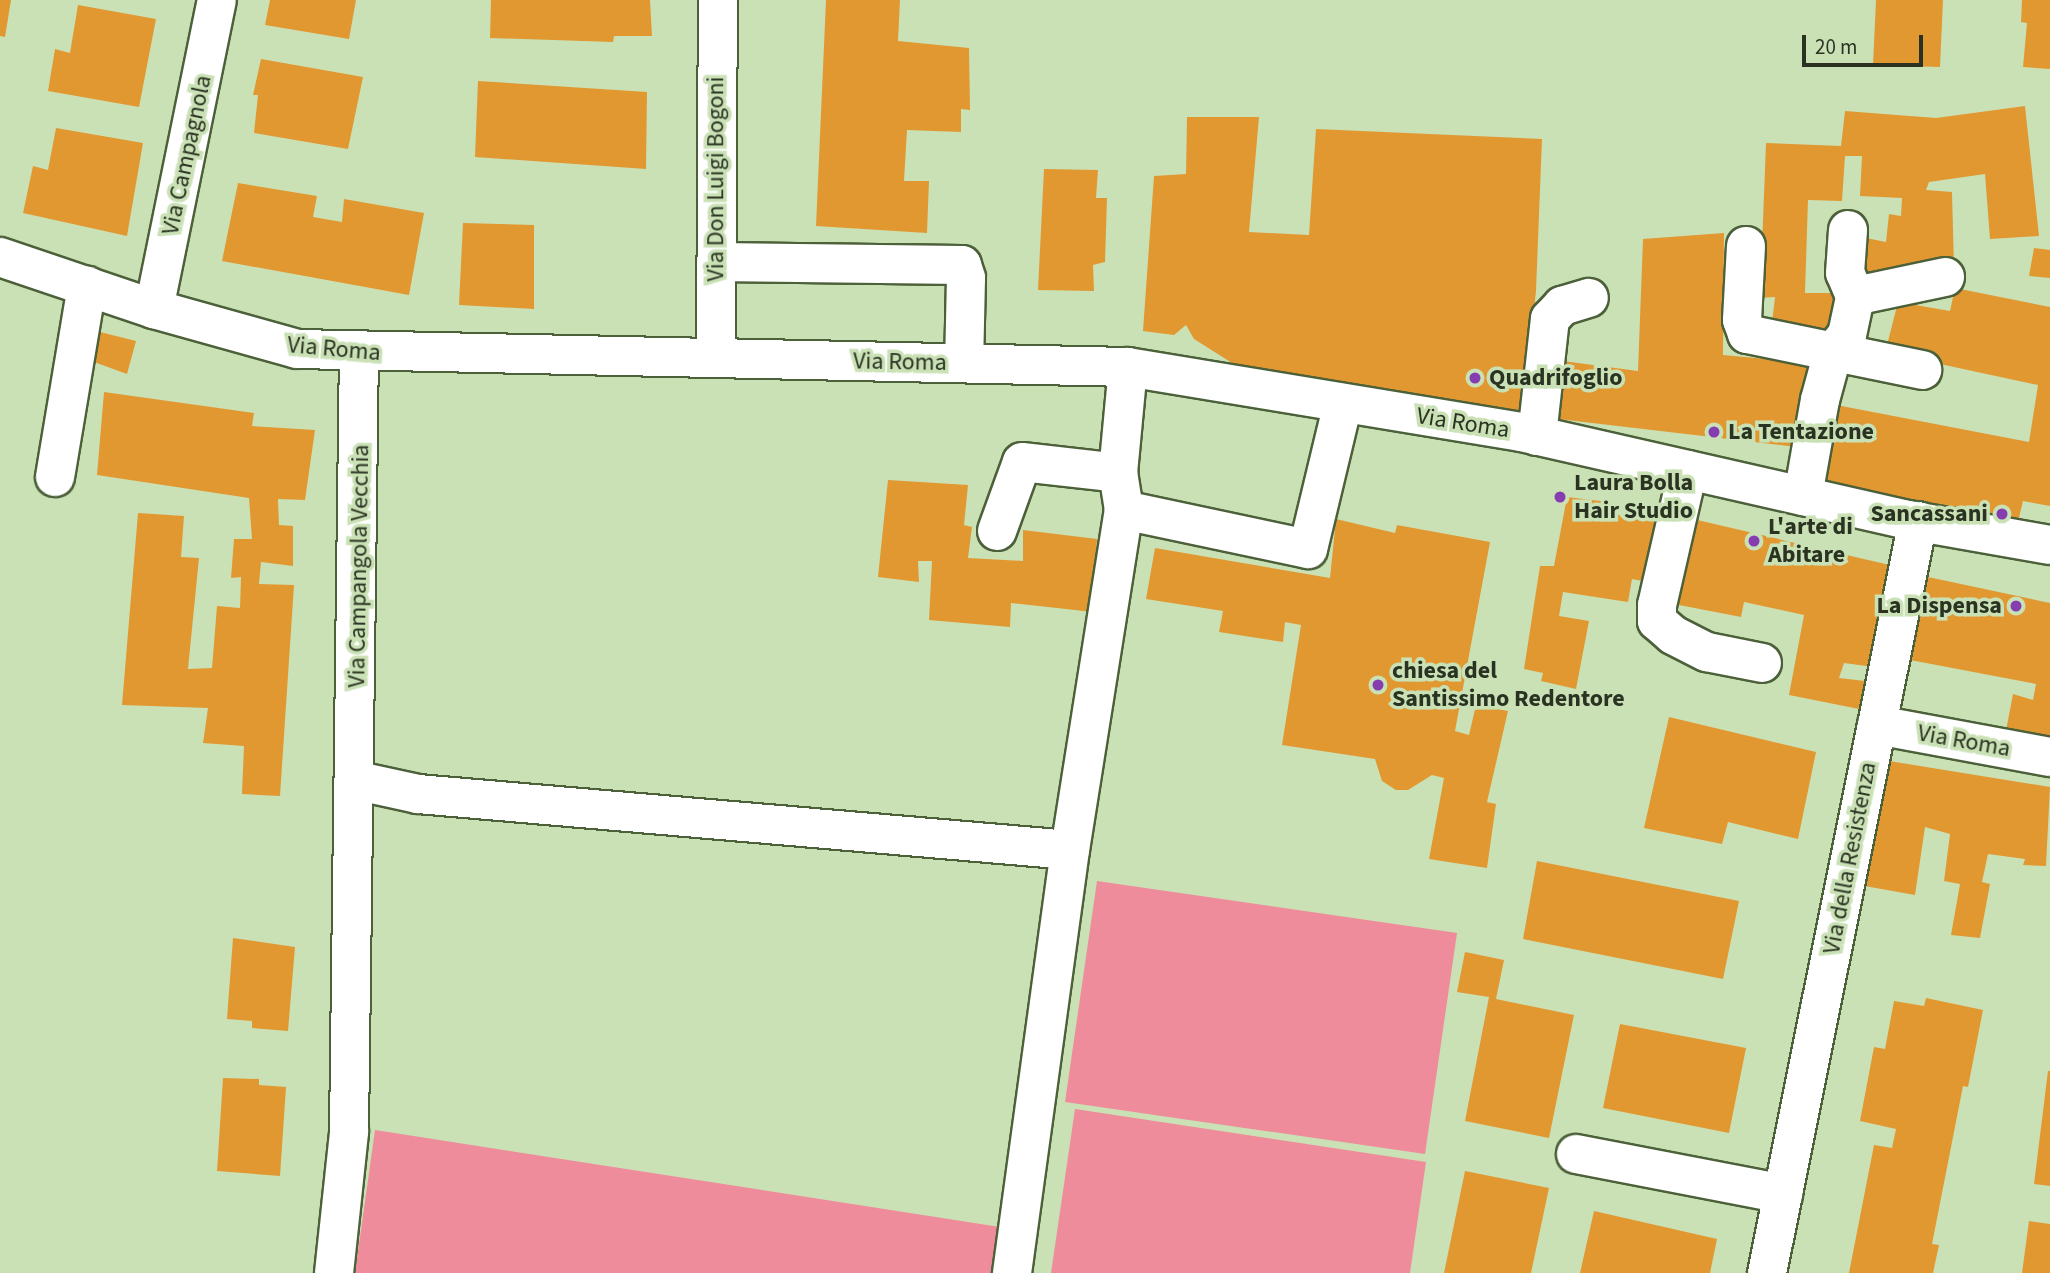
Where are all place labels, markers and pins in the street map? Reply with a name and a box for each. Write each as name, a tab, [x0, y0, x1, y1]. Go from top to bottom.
place label: Quadrifoglio	[1489, 364, 1623, 392]
marker: Quadrifoglio	[1467, 370, 1483, 386]
place label: La Tentazione	[1728, 418, 1874, 446]
marker: La Tentazione	[1706, 424, 1722, 440]
place label: Laura Bolla Hair Studio	[1574, 469, 1693, 525]
marker: Laura Bolla Hair Studio	[1552, 489, 1568, 505]
place label: Sancassani	[1870, 500, 1988, 528]
marker: Sancassani	[1994, 506, 2010, 522]
place label: L'arte di Abitare	[1768, 513, 1853, 569]
marker: L'arte di Abitare	[1746, 533, 1762, 549]
place label: La Dispensa	[1876, 592, 2002, 620]
marker: La Dispensa	[2008, 598, 2024, 614]
place label: chiesa del Santissimo Redentore	[1392, 657, 1625, 713]
marker: chiesa del Santissimo Redentore	[1370, 677, 1386, 693]

